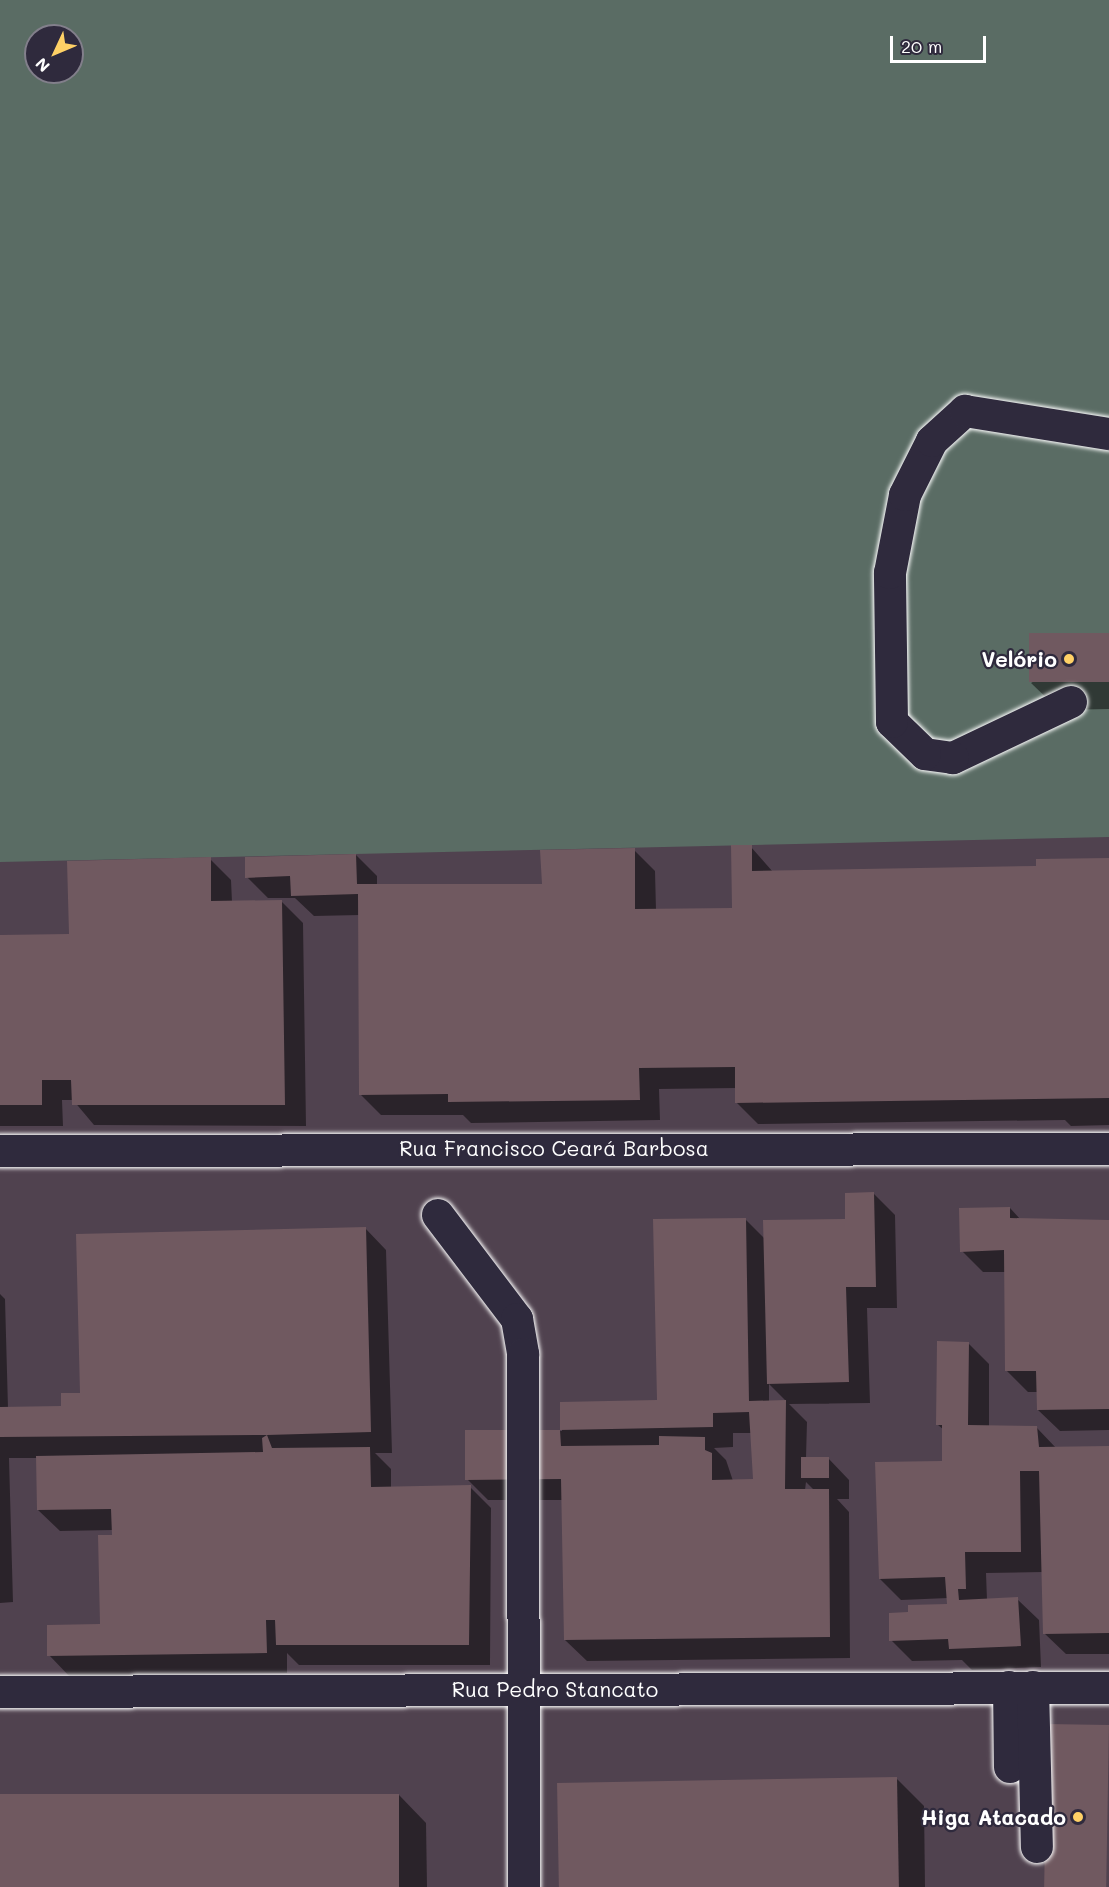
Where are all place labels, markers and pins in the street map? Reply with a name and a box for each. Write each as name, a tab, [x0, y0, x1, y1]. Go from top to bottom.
place label: Velório	[981, 646, 1057, 672]
marker: Velório	[1062, 652, 1076, 666]
place label: Higa Atacado	[921, 1804, 1066, 1830]
marker: Higa Atacado	[1071, 1810, 1085, 1824]

